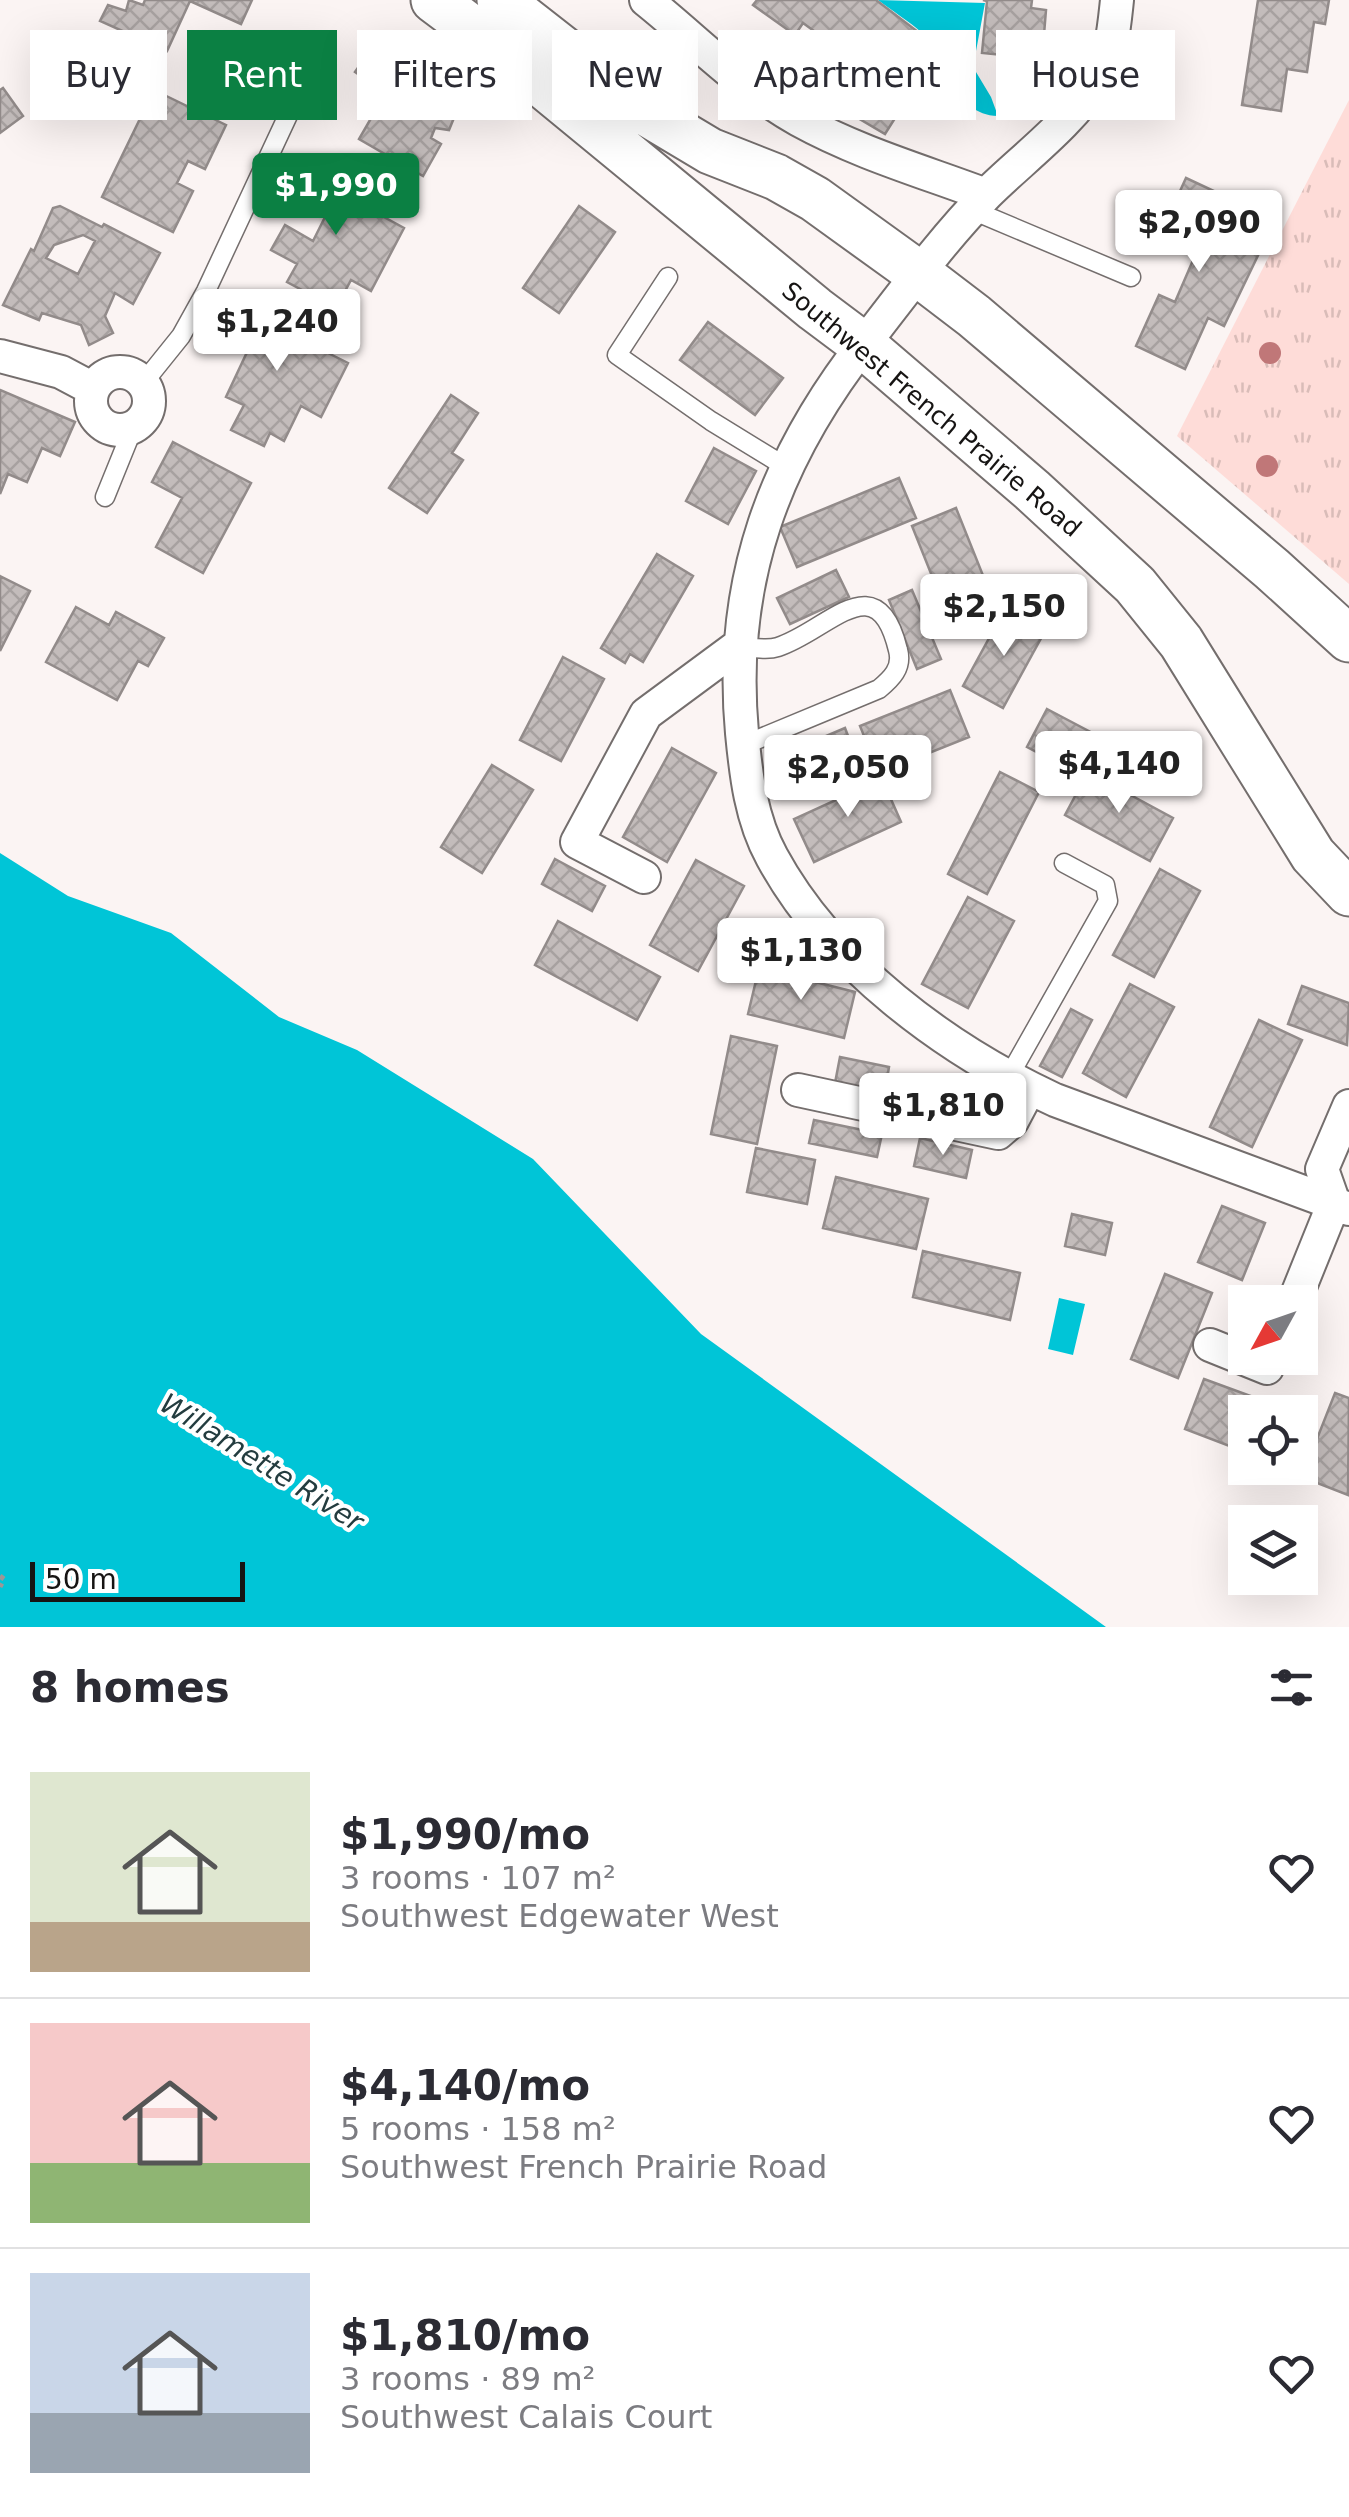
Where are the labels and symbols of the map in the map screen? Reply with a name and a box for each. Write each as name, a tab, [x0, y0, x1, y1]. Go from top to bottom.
pin: $1,990	[255, 153, 417, 238]
pin: $2,090	[1118, 190, 1280, 275]
street label: Southwest French Prairie Road	[777, 276, 1087, 543]
pin: $1,240	[196, 289, 358, 374]
pin: $2,150	[923, 574, 1085, 659]
pin: $4,140	[1038, 731, 1200, 816]
pin: $2,050	[767, 735, 929, 820]
pin: $1,130	[720, 918, 882, 1003]
pin: $1,810	[862, 1073, 1024, 1158]
north arrow	[1228, 1285, 1318, 1375]
water label: Willamette River	[154, 1387, 371, 1539]
scale bar	[30, 1557, 245, 1602]

